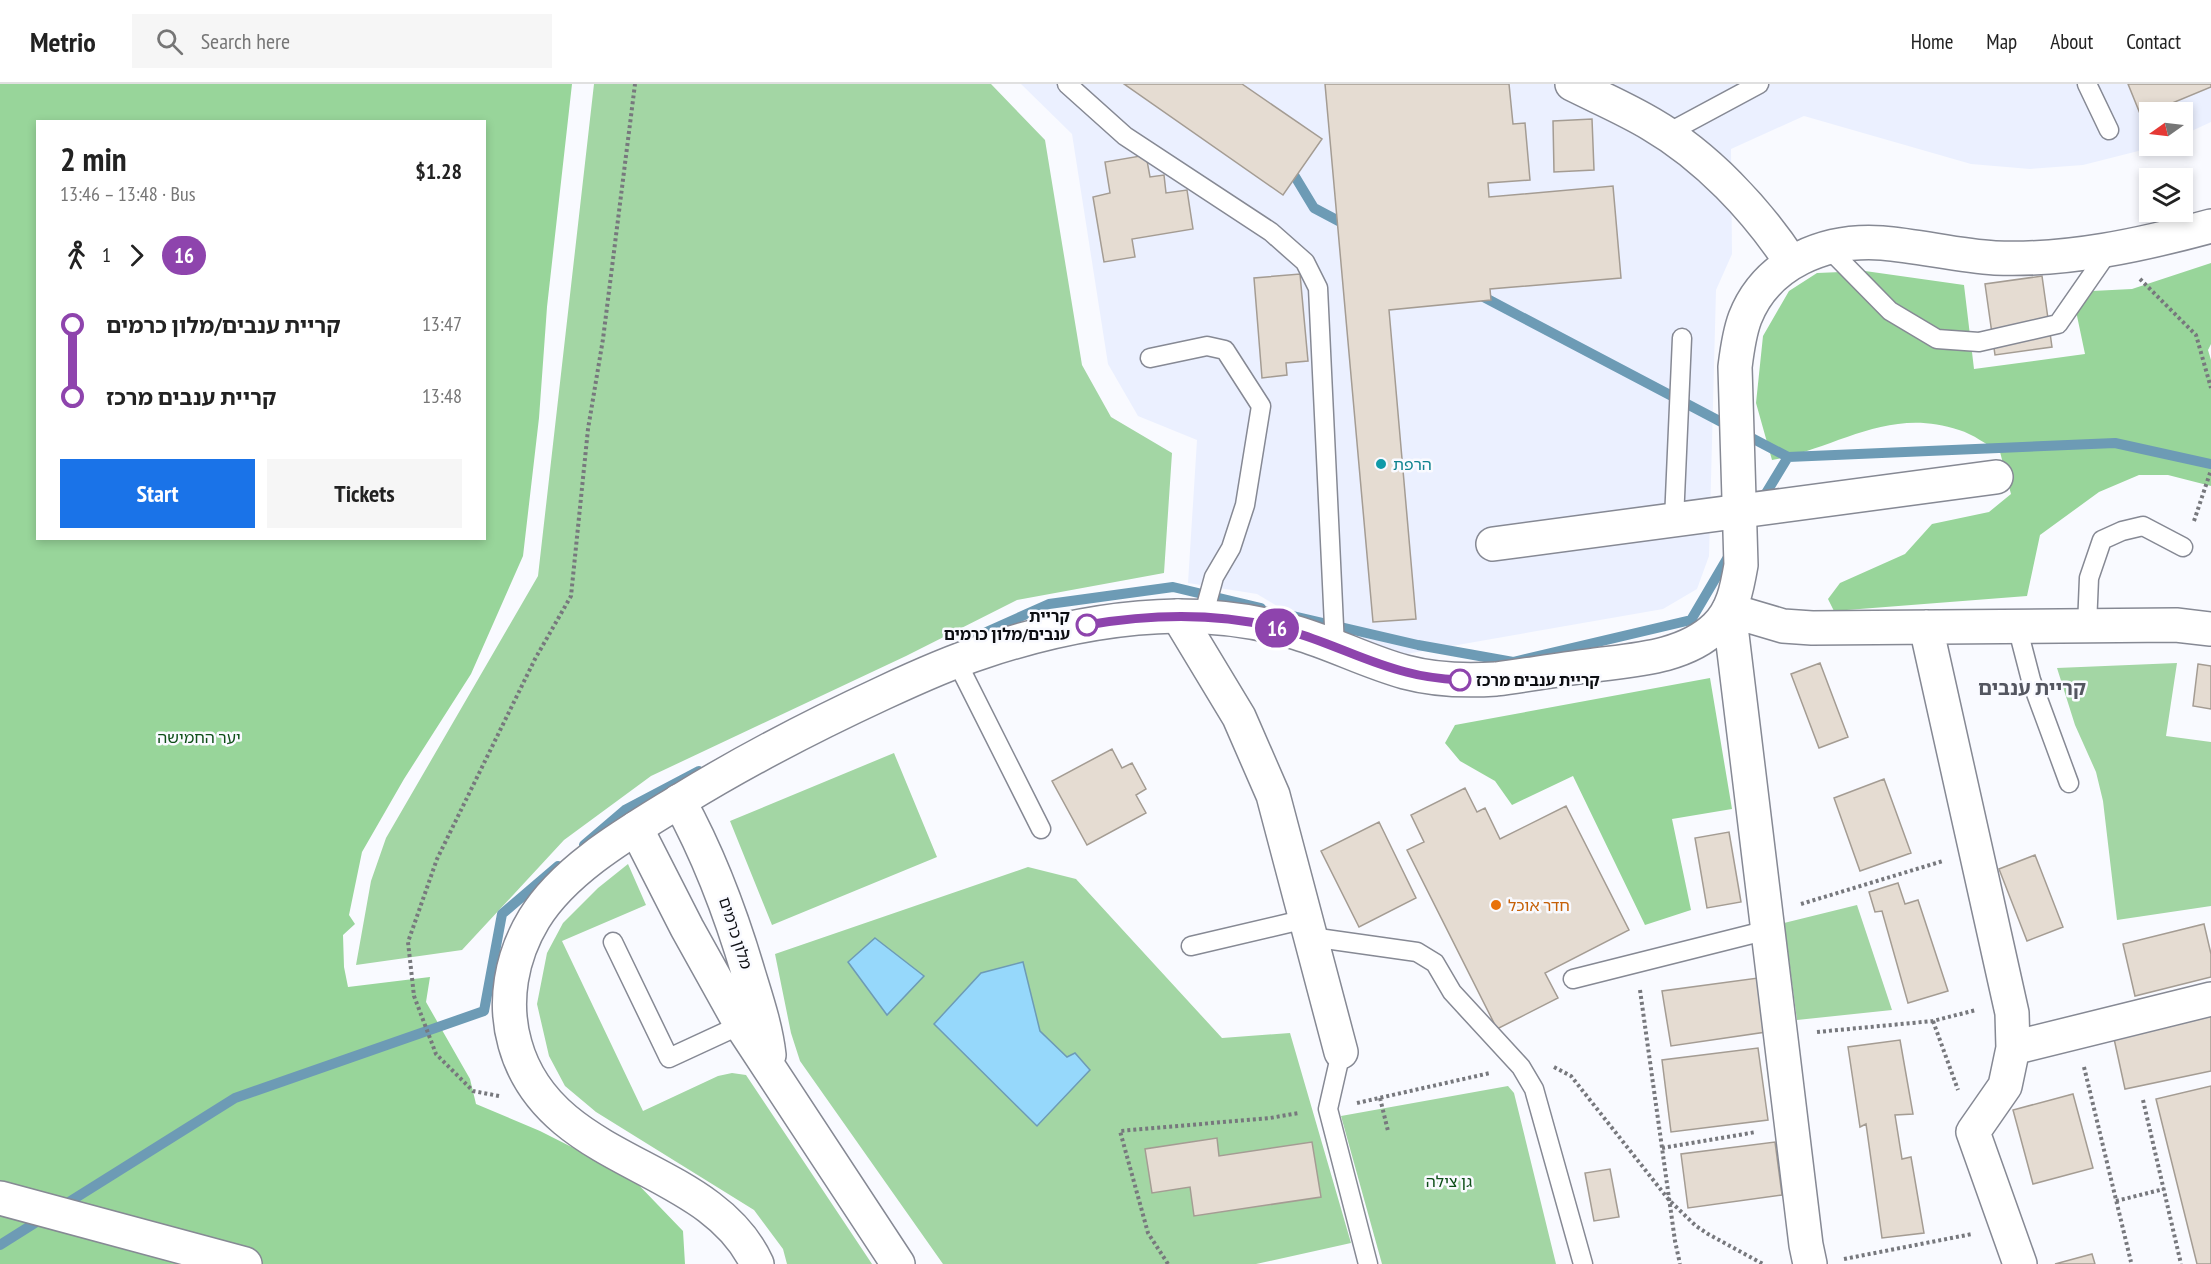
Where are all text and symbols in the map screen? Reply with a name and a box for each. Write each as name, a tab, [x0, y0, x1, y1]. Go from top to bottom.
search box	[132, 14, 552, 68]
text: Metrio	[30, 23, 96, 60]
icon: search	[153, 25, 186, 58]
text: Search here	[201, 27, 290, 55]
text: Home	[1911, 28, 1953, 55]
text: Map	[1986, 28, 2017, 55]
text: About	[2050, 28, 2093, 55]
text: Contact	[2126, 28, 2181, 55]
north arrow	[2139, 102, 2193, 156]
map controls	[2139, 102, 2193, 222]
text: 2 min	[60, 137, 127, 180]
text: $1.28	[415, 157, 462, 185]
button: layers	[2139, 168, 2193, 222]
text: 13:46 – 13:48 · Bus	[60, 181, 195, 207]
icon: walk	[60, 239, 93, 272]
icon: forward	[120, 239, 153, 272]
text: 1	[102, 242, 111, 268]
text: 16	[174, 242, 194, 269]
text: קריית ענבים/מלון כרמים	[106, 311, 341, 339]
text: 13:47	[422, 311, 462, 337]
text: קריית ענבים מרכז	[106, 383, 276, 411]
text: 13:48	[422, 383, 462, 409]
place label: הרפת	[1393, 454, 1432, 474]
marker: הרפת	[1374, 457, 1388, 471]
button: Start	[60, 459, 255, 528]
button: Tickets	[267, 459, 462, 528]
place label: קריית ענבים/מלון כרמים	[944, 606, 1071, 644]
line badge: 16	[1250, 608, 1304, 648]
marker: קריית ענבים/מלון כרמים	[1076, 614, 1098, 636]
text: 16	[1267, 615, 1287, 642]
marker: קריית ענבים מרכז	[1449, 669, 1471, 691]
place label: קריית ענבים מרכז	[1476, 670, 1600, 690]
district label: קריית ענבים	[1978, 675, 2086, 701]
park label: יער החמישה	[157, 727, 241, 747]
street label: מלון כרמים	[715, 894, 757, 972]
place label: חדר אוכל	[1508, 895, 1570, 915]
marker: חדר אוכל	[1489, 898, 1503, 912]
park label: גן צילה	[1426, 1171, 1472, 1191]

